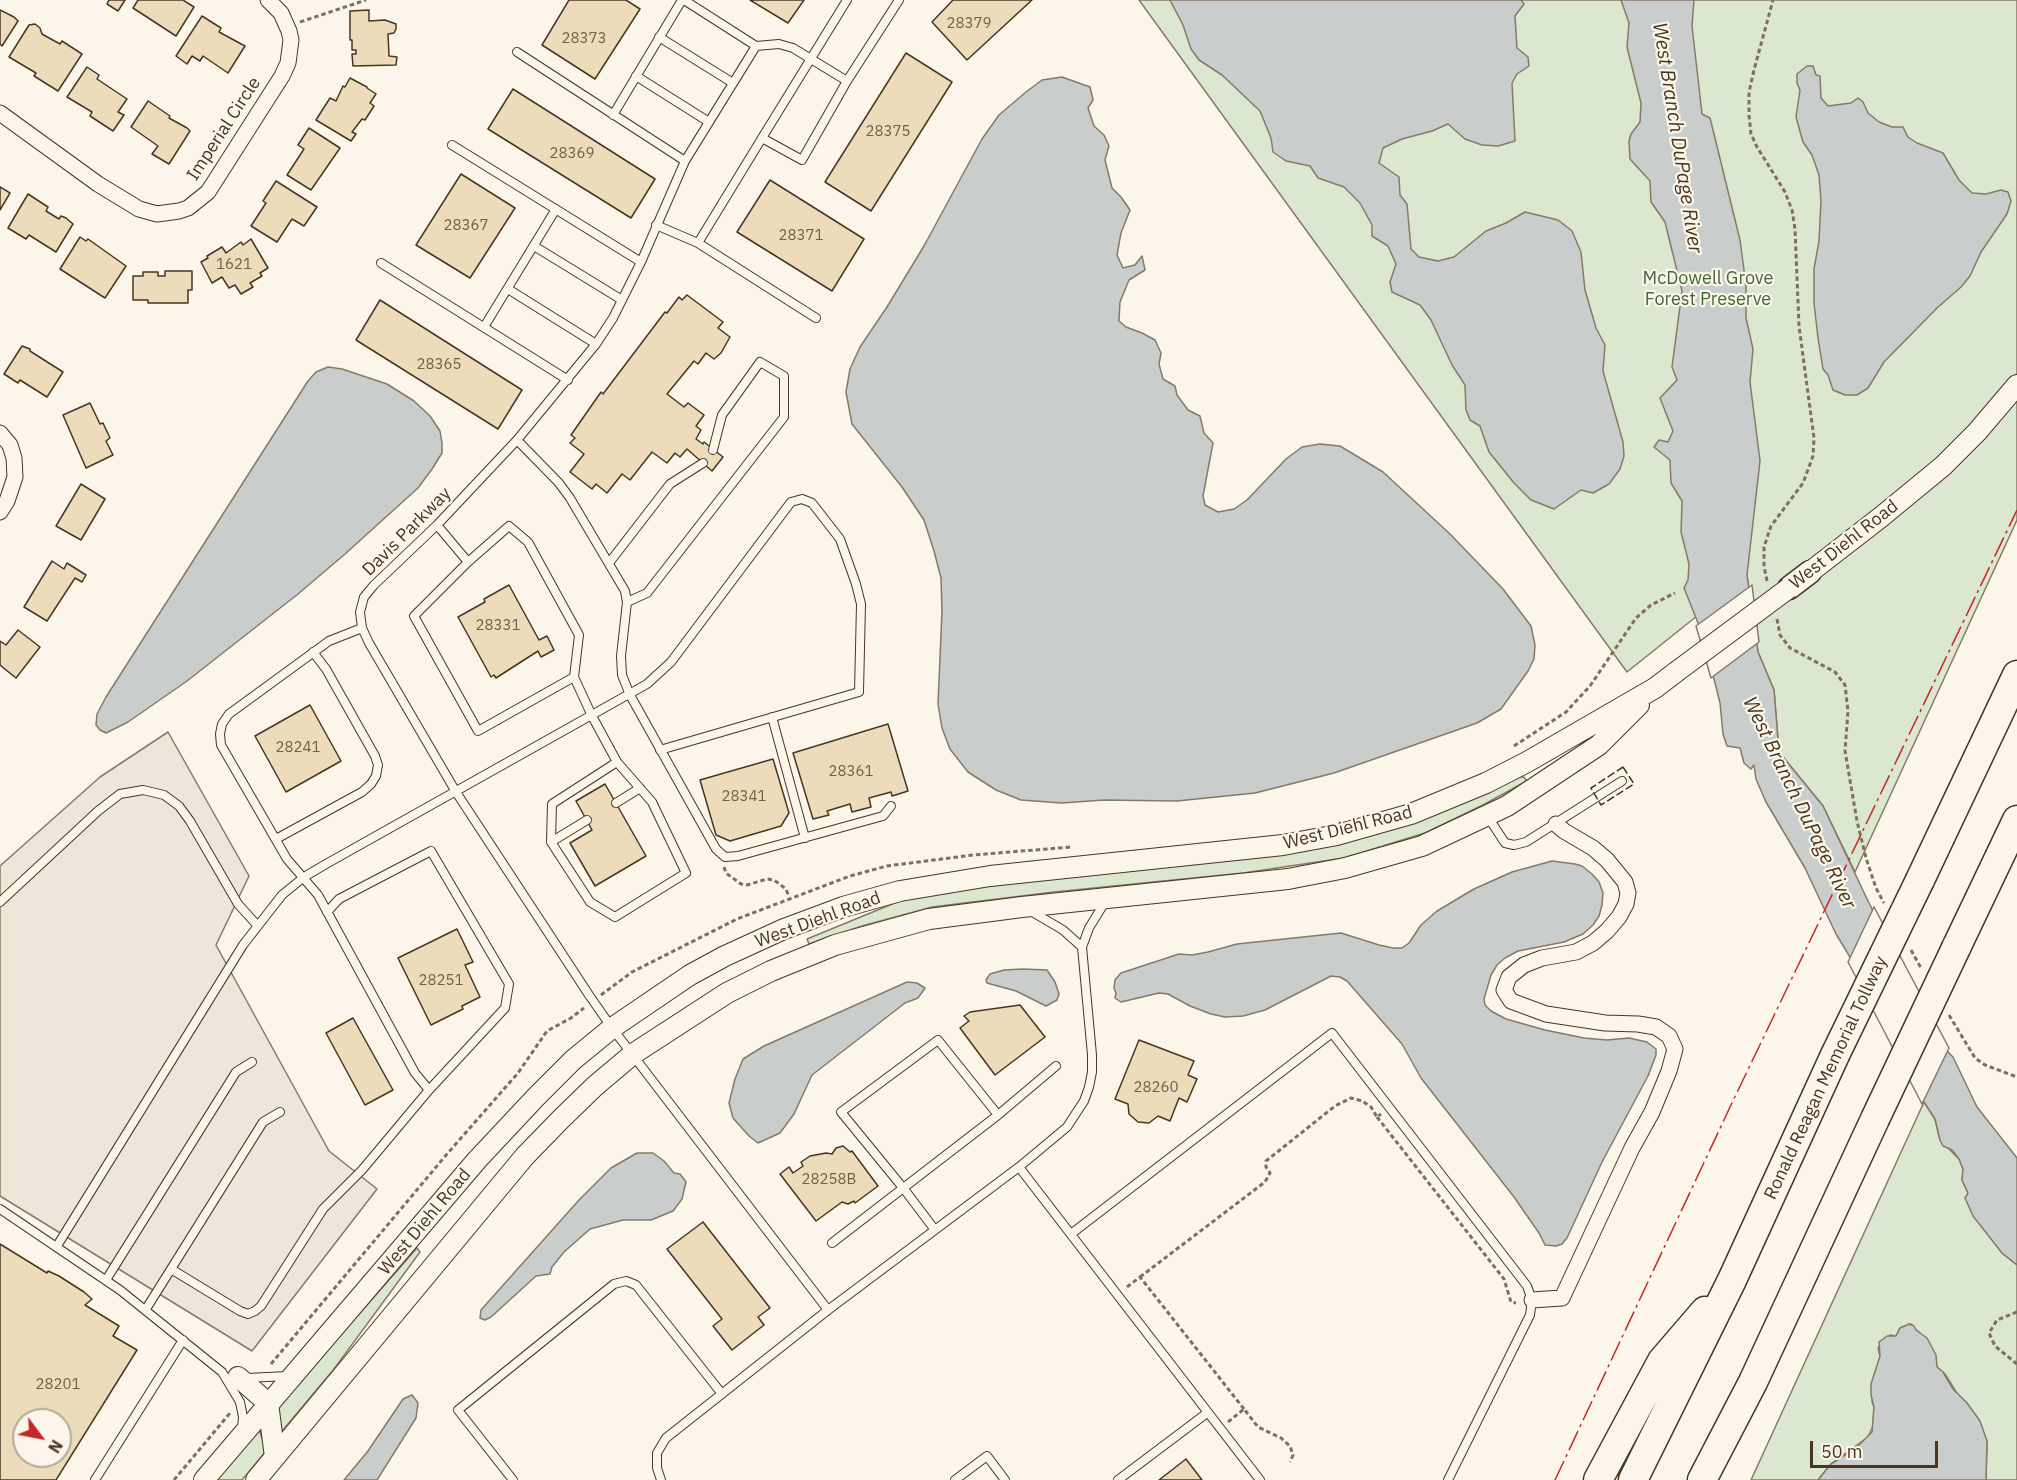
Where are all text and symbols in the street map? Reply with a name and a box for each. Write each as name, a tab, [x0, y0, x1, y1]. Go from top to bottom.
house number: 28379	[947, 15, 991, 33]
water label: West Branch DuPage River	[1647, 21, 1707, 255]
house number: 28373	[562, 30, 606, 48]
street label: Imperial Circle	[183, 73, 265, 185]
house number: 28375	[866, 123, 910, 141]
house number: 28369	[550, 145, 594, 163]
house number: 28367	[444, 217, 488, 235]
house number: 28371	[779, 227, 823, 245]
house number: 1621	[216, 256, 252, 274]
park label: McDowell Grove Forest Preserve	[1643, 268, 1773, 310]
house number: 28365	[417, 356, 461, 374]
street label: Davis Parkway	[358, 483, 456, 581]
street label: West Diehl Road	[1785, 496, 1903, 594]
house number: 28331	[476, 617, 520, 635]
water label: West Branch DuPage River	[1737, 693, 1861, 913]
house number: 28241	[276, 739, 320, 757]
house number: 28361	[829, 763, 873, 781]
house number: 28341	[722, 788, 766, 806]
street label: West Diehl Road	[1281, 802, 1415, 854]
street label: West Diehl Road	[752, 887, 884, 953]
street label: Ronald Reagan Memorial Tollway	[1760, 953, 1892, 1203]
house number: 28251	[419, 972, 463, 990]
house number: 28260	[1134, 1079, 1178, 1097]
street label: West Diehl Road	[374, 1164, 476, 1280]
house number: 28258B	[802, 1171, 856, 1189]
house number: 28201	[36, 1376, 80, 1394]
north arrow	[12, 1408, 72, 1468]
scale bar	[1813, 1429, 1940, 1467]
text: N	[44, 1436, 67, 1457]
text: 50 m	[1821, 1440, 1863, 1463]

